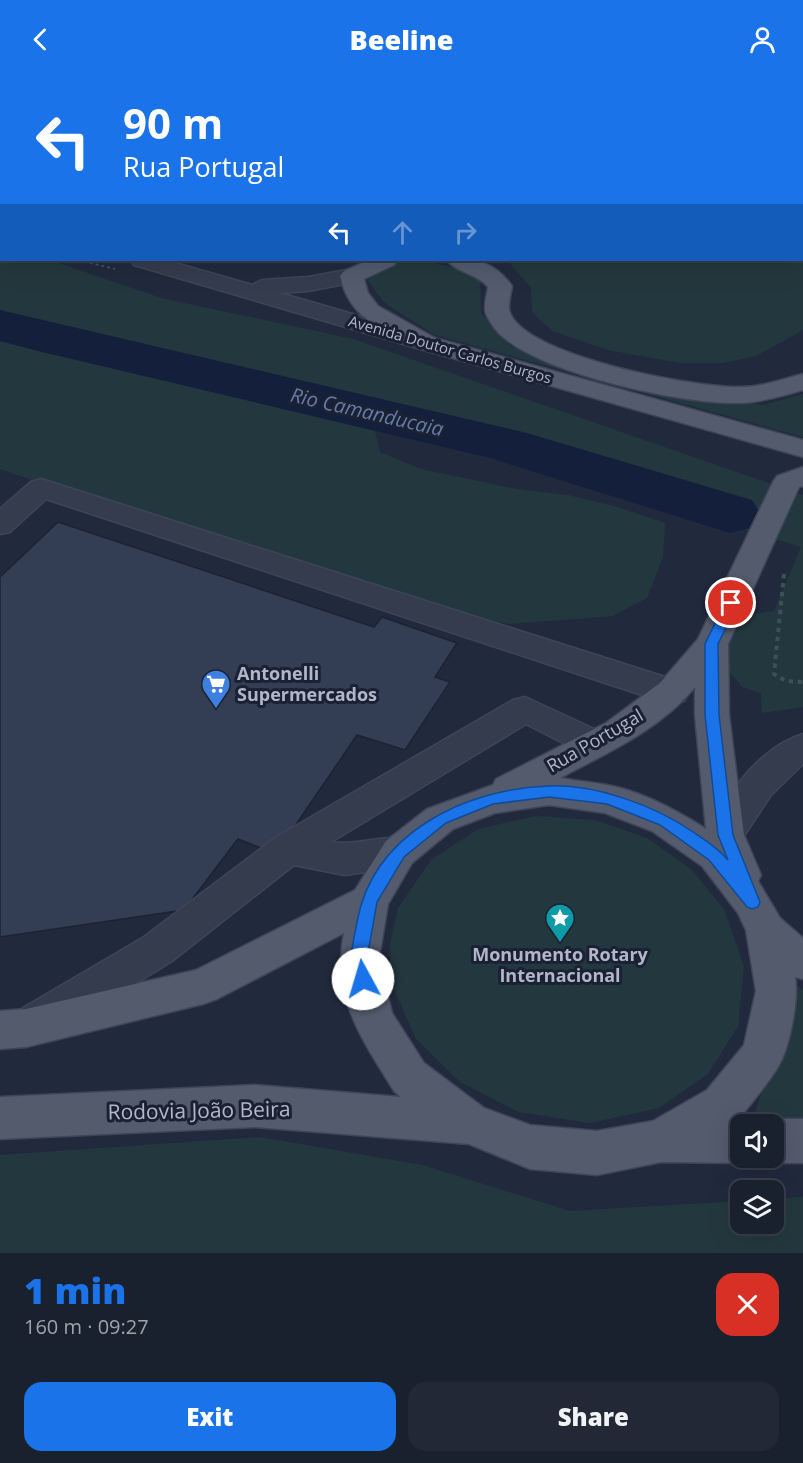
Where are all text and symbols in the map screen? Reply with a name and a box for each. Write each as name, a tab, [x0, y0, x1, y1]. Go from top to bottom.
text: Beeline	[350, 21, 453, 58]
icon: back	[24, 23, 57, 56]
icon: person	[746, 23, 779, 56]
text: 90 m	[123, 94, 223, 151]
icon: left	[24, 102, 102, 180]
text: Rua Portugal	[123, 148, 284, 185]
icon: left	[323, 216, 356, 249]
icon: ahead	[386, 216, 419, 249]
icon: right	[449, 216, 482, 249]
street label: Avenida Doutor Carlos Burgos	[346, 310, 554, 388]
water label: Rio Camanducaia	[288, 381, 446, 442]
pin	[705, 577, 756, 628]
icon: arrive	[714, 586, 747, 619]
place label: Antonelli Supermercados	[237, 661, 377, 706]
supermarket icon: Antonelli Supermercados	[200, 668, 232, 710]
street label: Rua Portugal	[542, 703, 647, 777]
place icon: Monumento Rotary Internacional	[544, 902, 576, 944]
place label: Monumento Rotary Internacional	[472, 942, 649, 987]
position arrow	[331, 947, 395, 1011]
street label: Rodovia João Beira	[107, 1094, 291, 1126]
map controls	[730, 1114, 784, 1234]
button: sound	[730, 1114, 784, 1168]
button: layers	[730, 1180, 784, 1234]
text: 1 min	[24, 1266, 126, 1315]
button: close	[716, 1273, 779, 1336]
text: 160 m · 09:27	[24, 1313, 149, 1340]
button: Exit	[24, 1382, 396, 1451]
button: Share	[408, 1382, 779, 1451]

